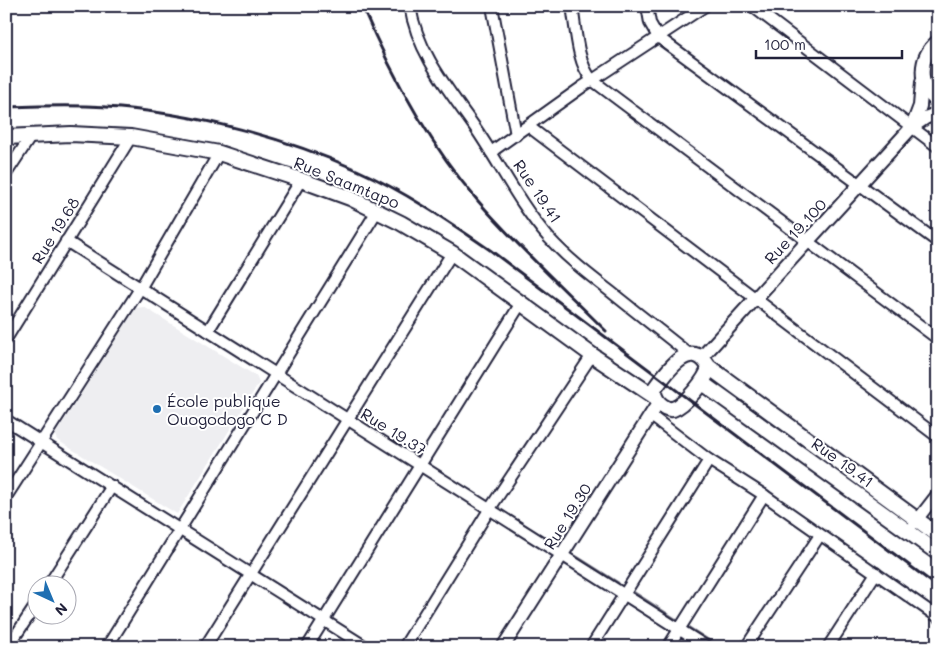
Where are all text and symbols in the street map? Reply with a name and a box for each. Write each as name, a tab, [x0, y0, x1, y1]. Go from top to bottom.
scale bar	[756, 28, 903, 60]
text: 100 m	[764, 34, 806, 54]
street label: Rue Saamtapo	[291, 151, 403, 213]
street label: Rue 19.41	[509, 155, 567, 227]
street label: Rue 19.68	[26, 192, 84, 267]
street label: Rue 19.100	[759, 194, 831, 268]
place label: École publique Ouogodogo C D	[167, 390, 288, 429]
marker: École publique Ouogodogo C D	[151, 403, 163, 415]
street label: Rue 19.37	[357, 403, 431, 459]
street label: Rue 19.41	[808, 432, 878, 492]
street label: Rue 19.30	[538, 479, 596, 553]
north arrow	[28, 576, 78, 626]
text: N	[51, 599, 72, 620]

